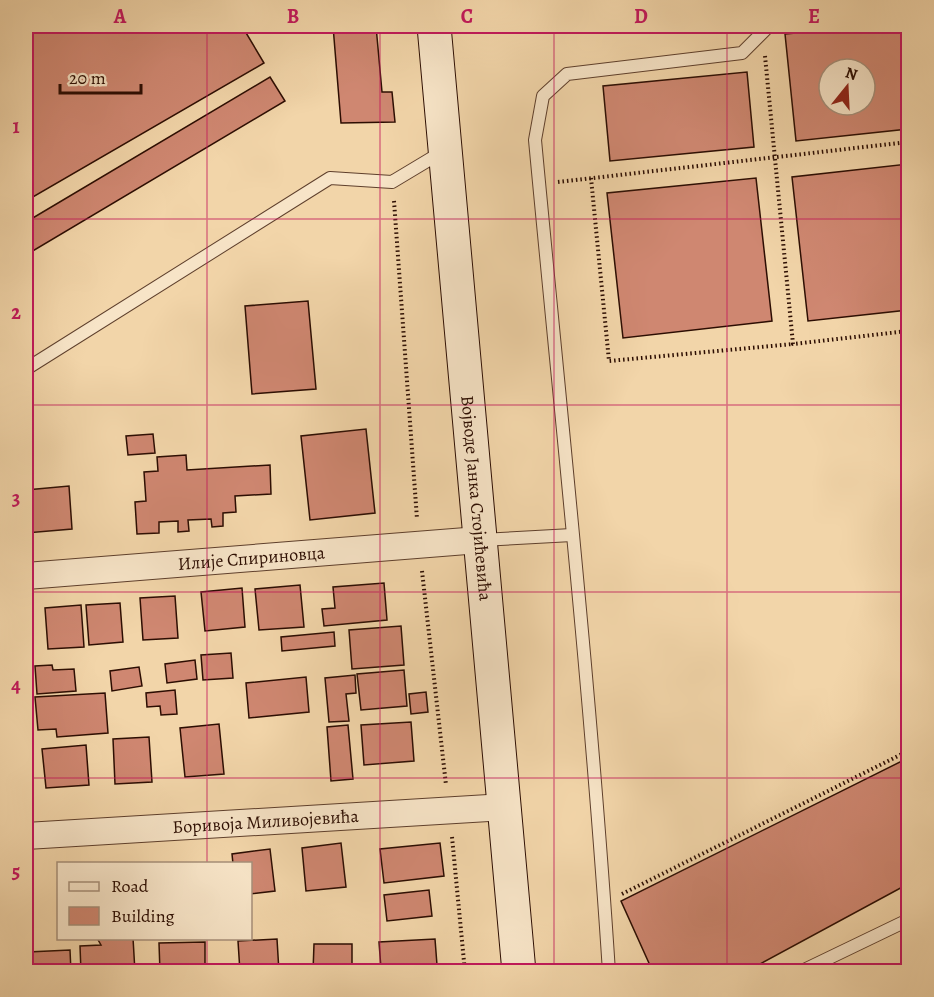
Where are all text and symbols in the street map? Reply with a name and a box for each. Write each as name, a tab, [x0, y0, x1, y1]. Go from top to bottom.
text: A	[113, 3, 127, 30]
text: B	[287, 3, 299, 30]
text: C	[461, 3, 473, 30]
text: D	[634, 3, 648, 30]
text: E	[808, 3, 820, 30]
scale bar	[60, 57, 141, 95]
north arrow	[817, 57, 877, 117]
text: N	[842, 61, 861, 86]
text: 20 m	[69, 66, 106, 90]
text: 1	[12, 113, 20, 140]
text: 2	[11, 299, 21, 326]
street label: Војводе Јанка Стојићевића	[455, 394, 498, 602]
text: 3	[12, 485, 20, 512]
street label: Илије Спириновца	[177, 540, 326, 576]
text: 4	[11, 672, 21, 699]
street label: Боривоја Миливојевића	[172, 804, 360, 839]
text: 5	[12, 858, 20, 885]
legend	[57, 862, 252, 940]
text: Road	[111, 874, 149, 898]
text: Building	[111, 904, 175, 928]

